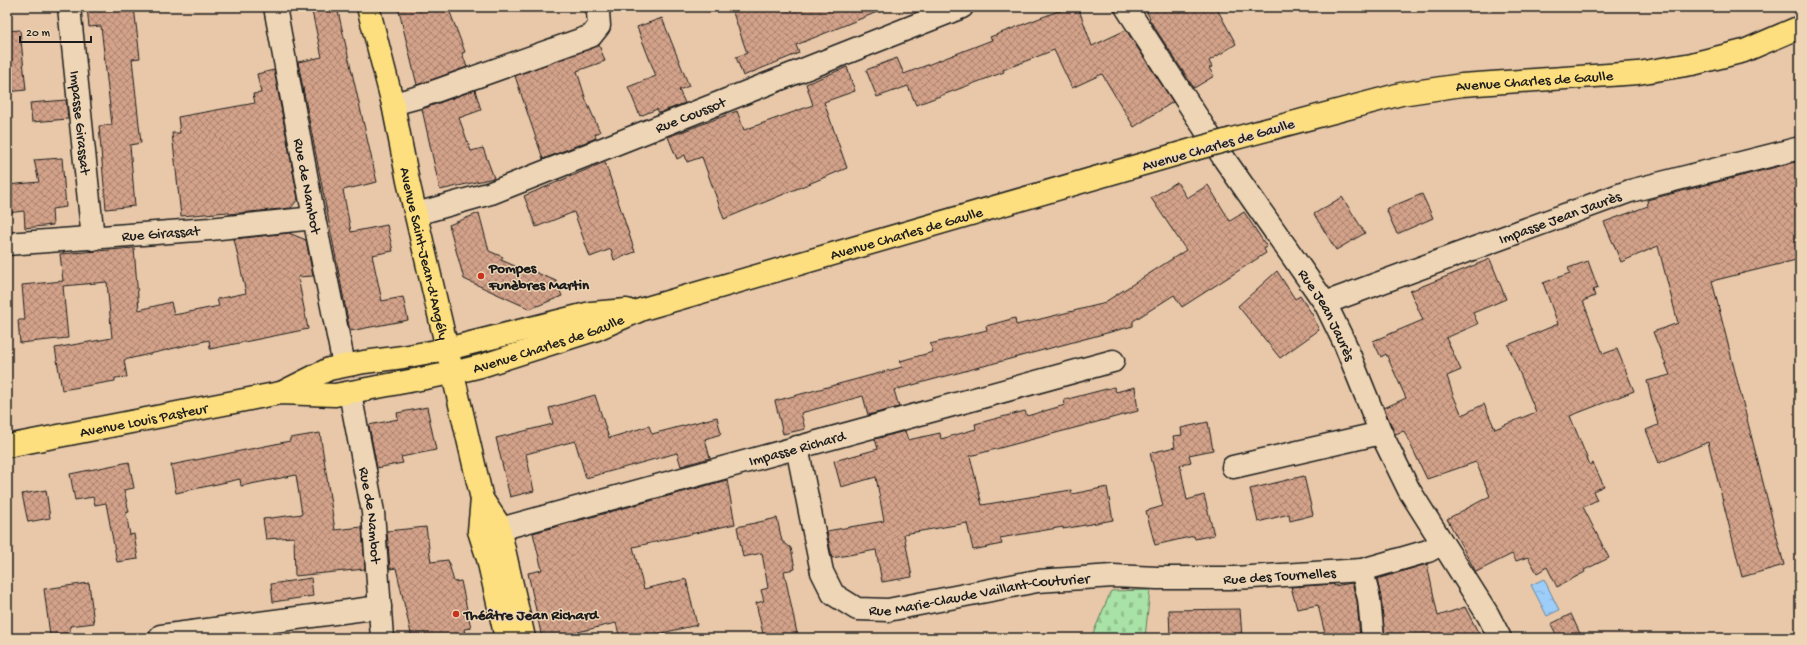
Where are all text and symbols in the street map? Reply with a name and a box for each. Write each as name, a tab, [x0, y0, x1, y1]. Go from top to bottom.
scale bar	[20, 18, 91, 44]
text: 20 m	[26, 27, 51, 41]
street label: Avenue Charles de Gaulle	[1454, 68, 1614, 97]
street label: Impasse Girassat	[65, 70, 93, 177]
street label: Rue Coussot	[653, 94, 730, 138]
street label: Avenue Charles de Gaulle	[1140, 115, 1297, 176]
street label: Rue de Nambot	[288, 137, 324, 238]
street label: Avenue Saint-Jean-d'Angély	[395, 166, 452, 343]
street label: Impasse Jean Jaurès	[1497, 188, 1624, 249]
street label: Avenue Charles de Gaulle	[828, 204, 985, 265]
street label: Rue Girassat	[121, 223, 202, 246]
place label: Pompes Funèbres Martin	[488, 260, 590, 295]
street label: Rue Jean Jaurès	[1293, 266, 1358, 364]
marker: Pompes Funèbres Martin	[476, 271, 486, 281]
street label: Avenue Charles de Gaulle	[472, 311, 628, 379]
street label: Avenue Louis Pasteur	[78, 400, 211, 443]
street label: Impasse Richard	[747, 427, 849, 471]
street label: Rue de Nambot	[354, 466, 384, 566]
street label: Rue des Tournelles	[1223, 565, 1337, 589]
street label: Rue Marie-Claude Vaillant-Couturier	[868, 570, 1092, 621]
place label: Théâtre Jean Richard	[463, 607, 600, 625]
marker: Théâtre Jean Richard	[451, 609, 461, 619]

